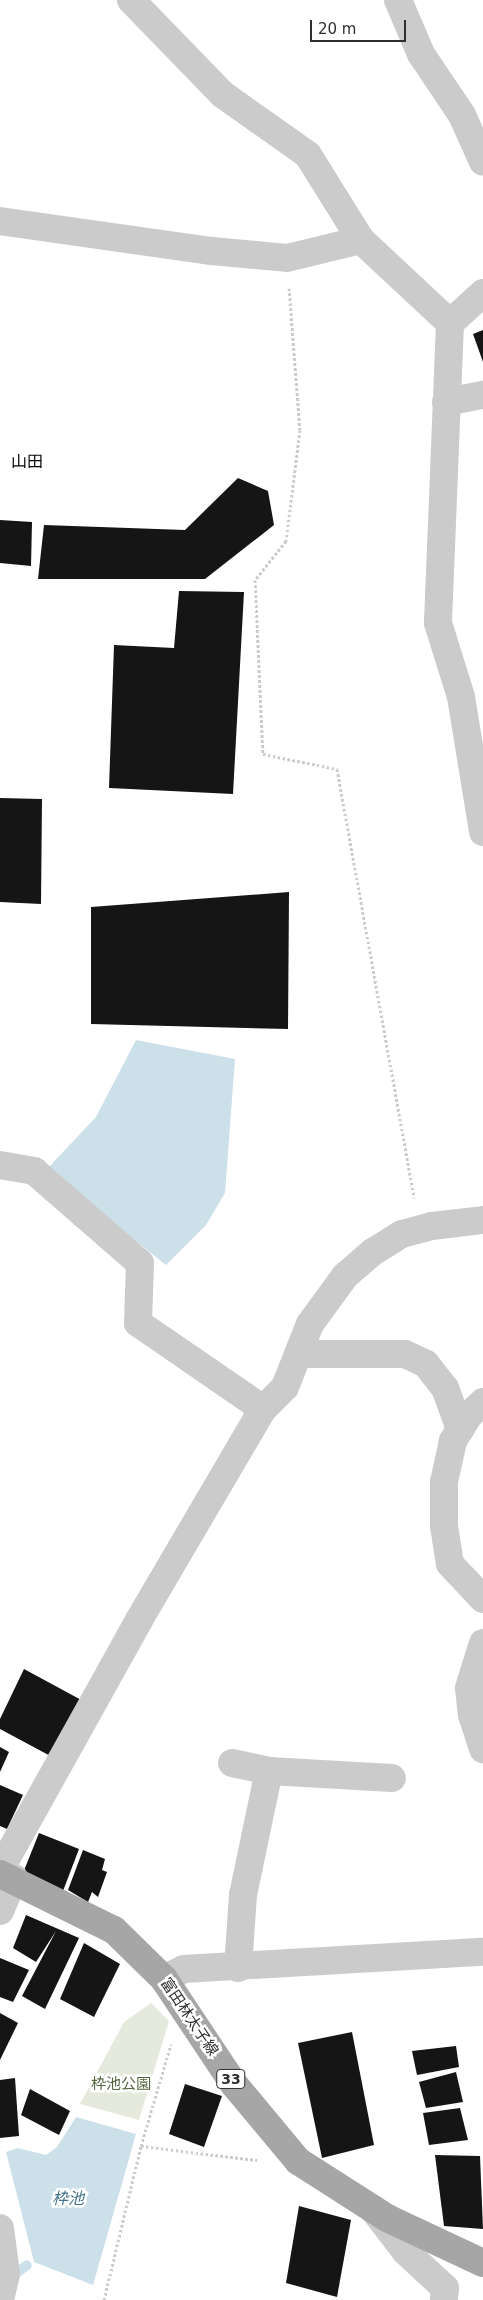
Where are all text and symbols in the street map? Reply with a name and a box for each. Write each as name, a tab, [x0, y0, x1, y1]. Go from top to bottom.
scale bar	[313, 10, 409, 42]
text: 20 m	[318, 20, 356, 38]
district label: 山田	[11, 452, 43, 472]
street label: 富田林太子線	[156, 1975, 222, 2059]
road number: 33	[216, 2068, 246, 2090]
park label: 枠池公園	[91, 2076, 151, 2094]
water label: 枠池	[52, 2189, 84, 2209]

